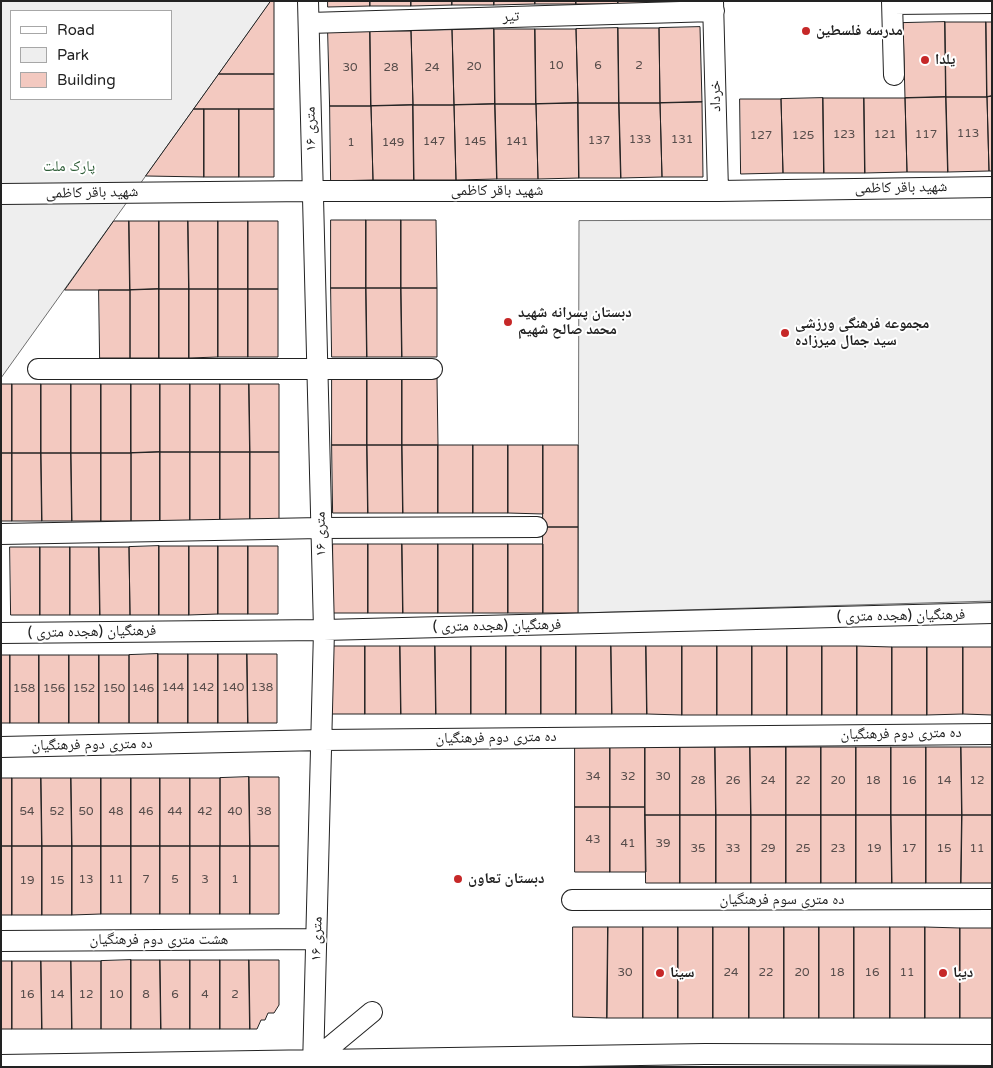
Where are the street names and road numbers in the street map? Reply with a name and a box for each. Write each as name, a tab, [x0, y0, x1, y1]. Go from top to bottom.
street label: تیر	[502, 8, 520, 26]
street label: خرداد	[707, 80, 725, 112]
street label: ۱۶ متری	[302, 106, 320, 152]
street label: شهید باقر کاظمی	[855, 178, 947, 198]
street label: شهید باقر کاظمی	[451, 182, 543, 200]
street label: شهید باقر کاظمی	[46, 183, 138, 203]
street label: ۱۶ متری	[312, 511, 330, 557]
street label: فرهنگیان (هجده متری )	[837, 606, 965, 626]
street label: فرهنگیان (هجده متری )	[433, 616, 561, 636]
street label: فرهنگیان (هجده متری )	[28, 622, 156, 642]
street label: ده متری دوم فرهنگیان	[840, 724, 962, 744]
street label: ده متری دوم فرهنگیان	[435, 728, 557, 748]
street label: ده متری دوم فرهنگیان	[31, 735, 153, 755]
street label: ده متری سوم فرهنگیان	[719, 891, 845, 909]
street label: ۱۶ متری	[307, 916, 327, 962]
street label: هشت متری دوم فرهنگیان	[90, 931, 228, 949]

